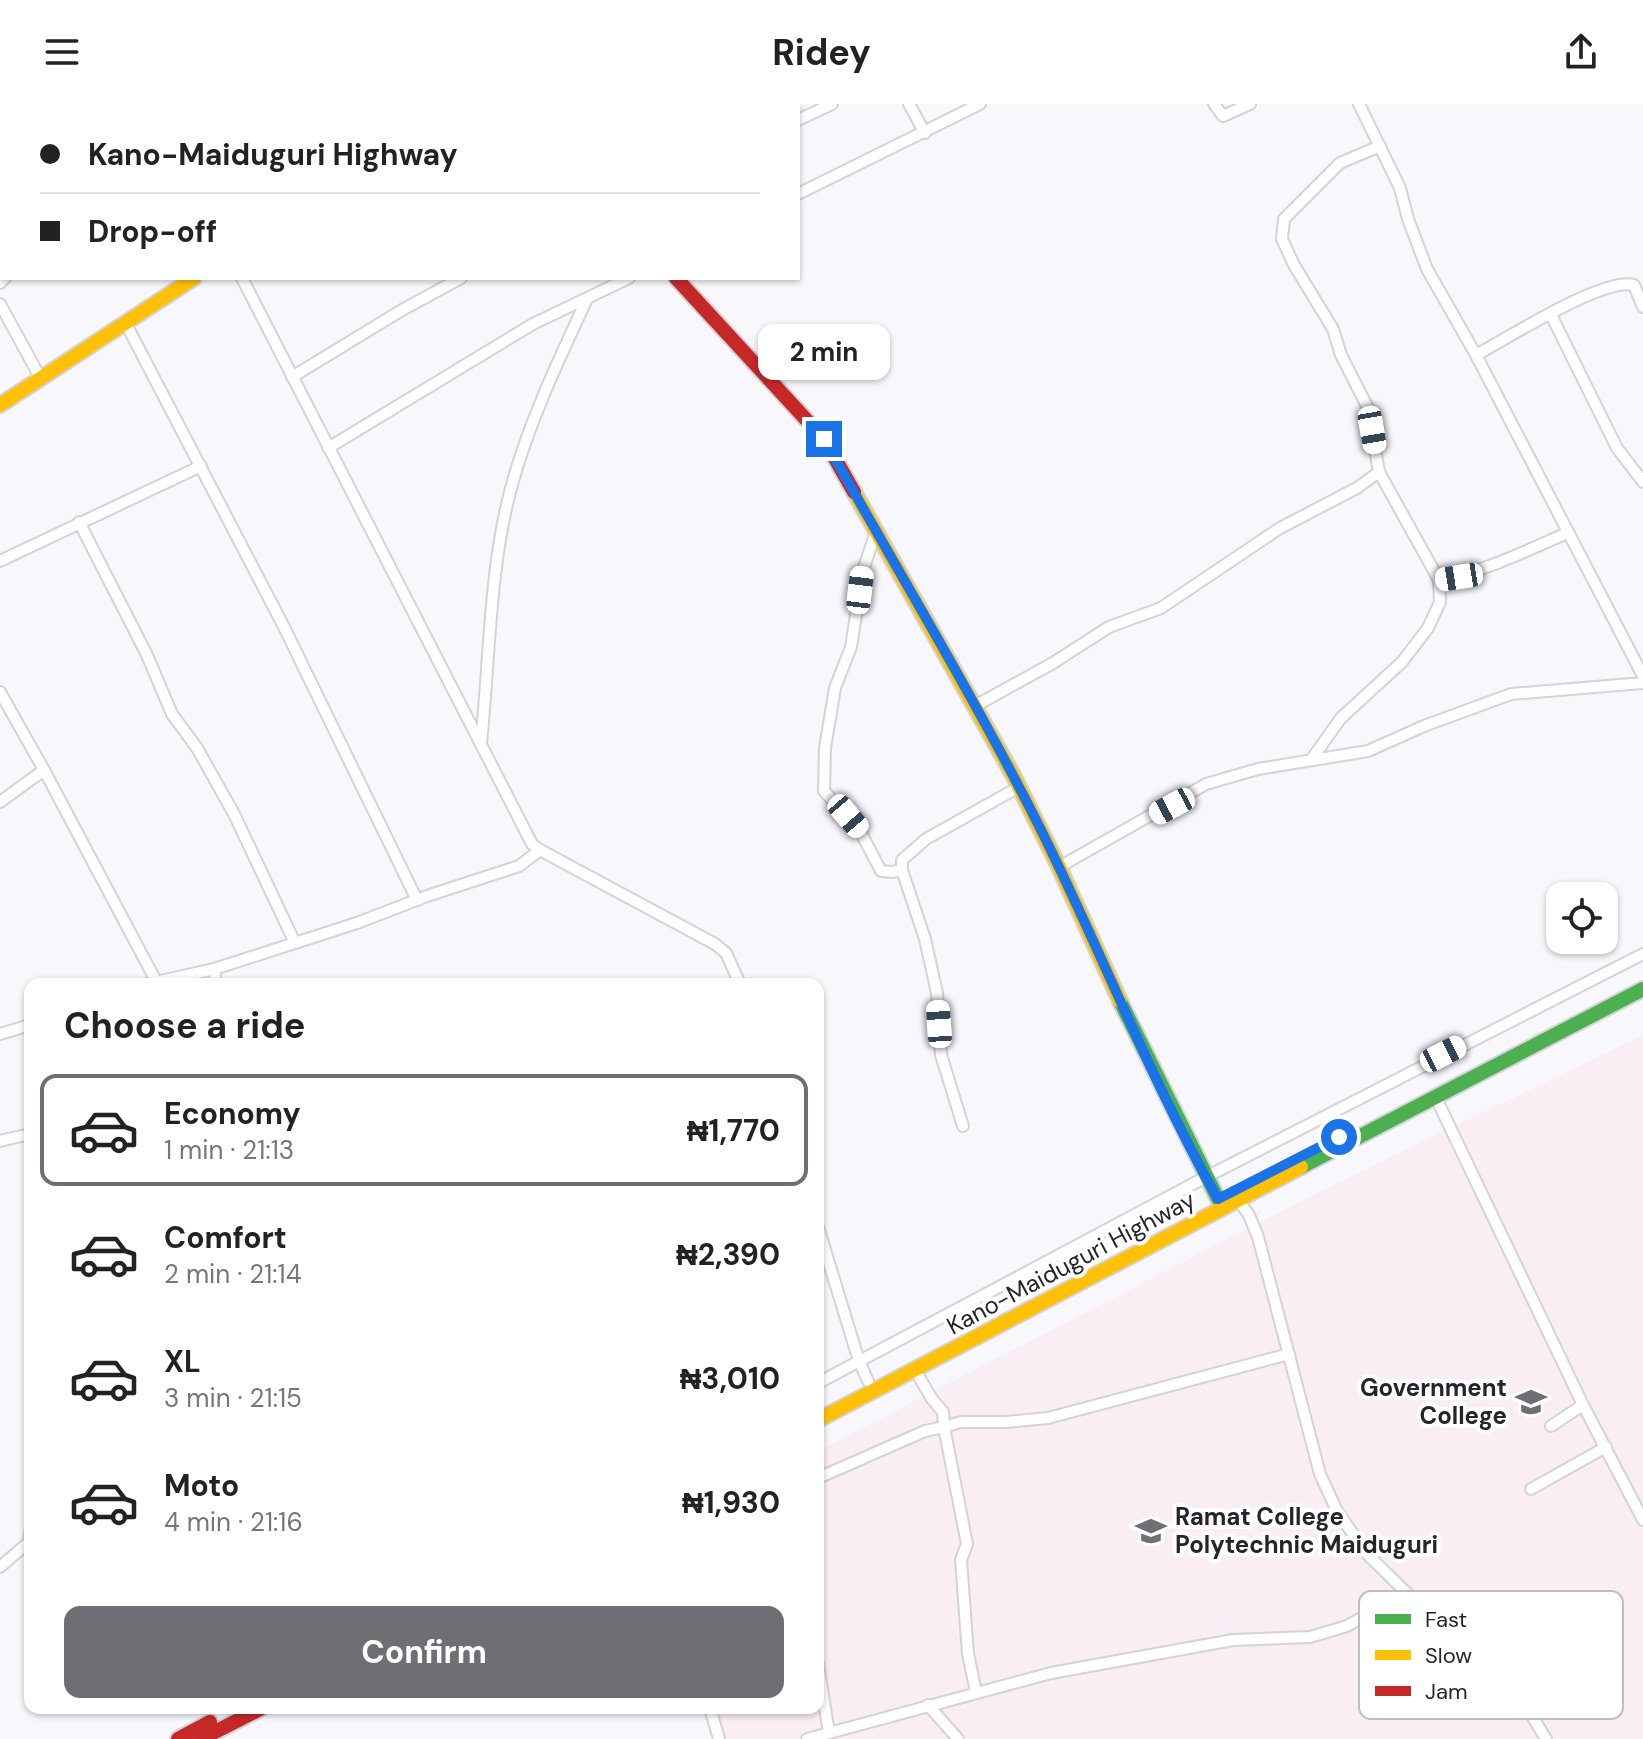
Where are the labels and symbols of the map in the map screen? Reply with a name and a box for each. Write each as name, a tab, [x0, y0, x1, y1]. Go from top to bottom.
callout: 2 min	[758, 323, 890, 379]
car	[1356, 404, 1388, 456]
route end	[806, 421, 842, 457]
car	[1433, 561, 1485, 593]
car	[845, 565, 875, 615]
car	[1145, 784, 1199, 828]
car	[823, 790, 873, 842]
car	[925, 999, 953, 1049]
car	[1416, 1032, 1470, 1076]
route start	[1321, 1119, 1357, 1155]
street label: Kano-Maiduguri Highway	[941, 1184, 1200, 1341]
place label: Government College	[1360, 1372, 1507, 1431]
school or university icon: Government College	[1514, 1385, 1548, 1419]
place label: Ramat College Polytechnic Maiduguri	[1175, 1501, 1438, 1560]
school or university icon: Ramat College Polytechnic Maiduguri	[1134, 1514, 1168, 1548]
legend	[1359, 1591, 1623, 1719]
text: Fast	[1425, 1605, 1467, 1634]
text: Slow	[1425, 1641, 1472, 1670]
text: Jam	[1425, 1677, 1468, 1706]

